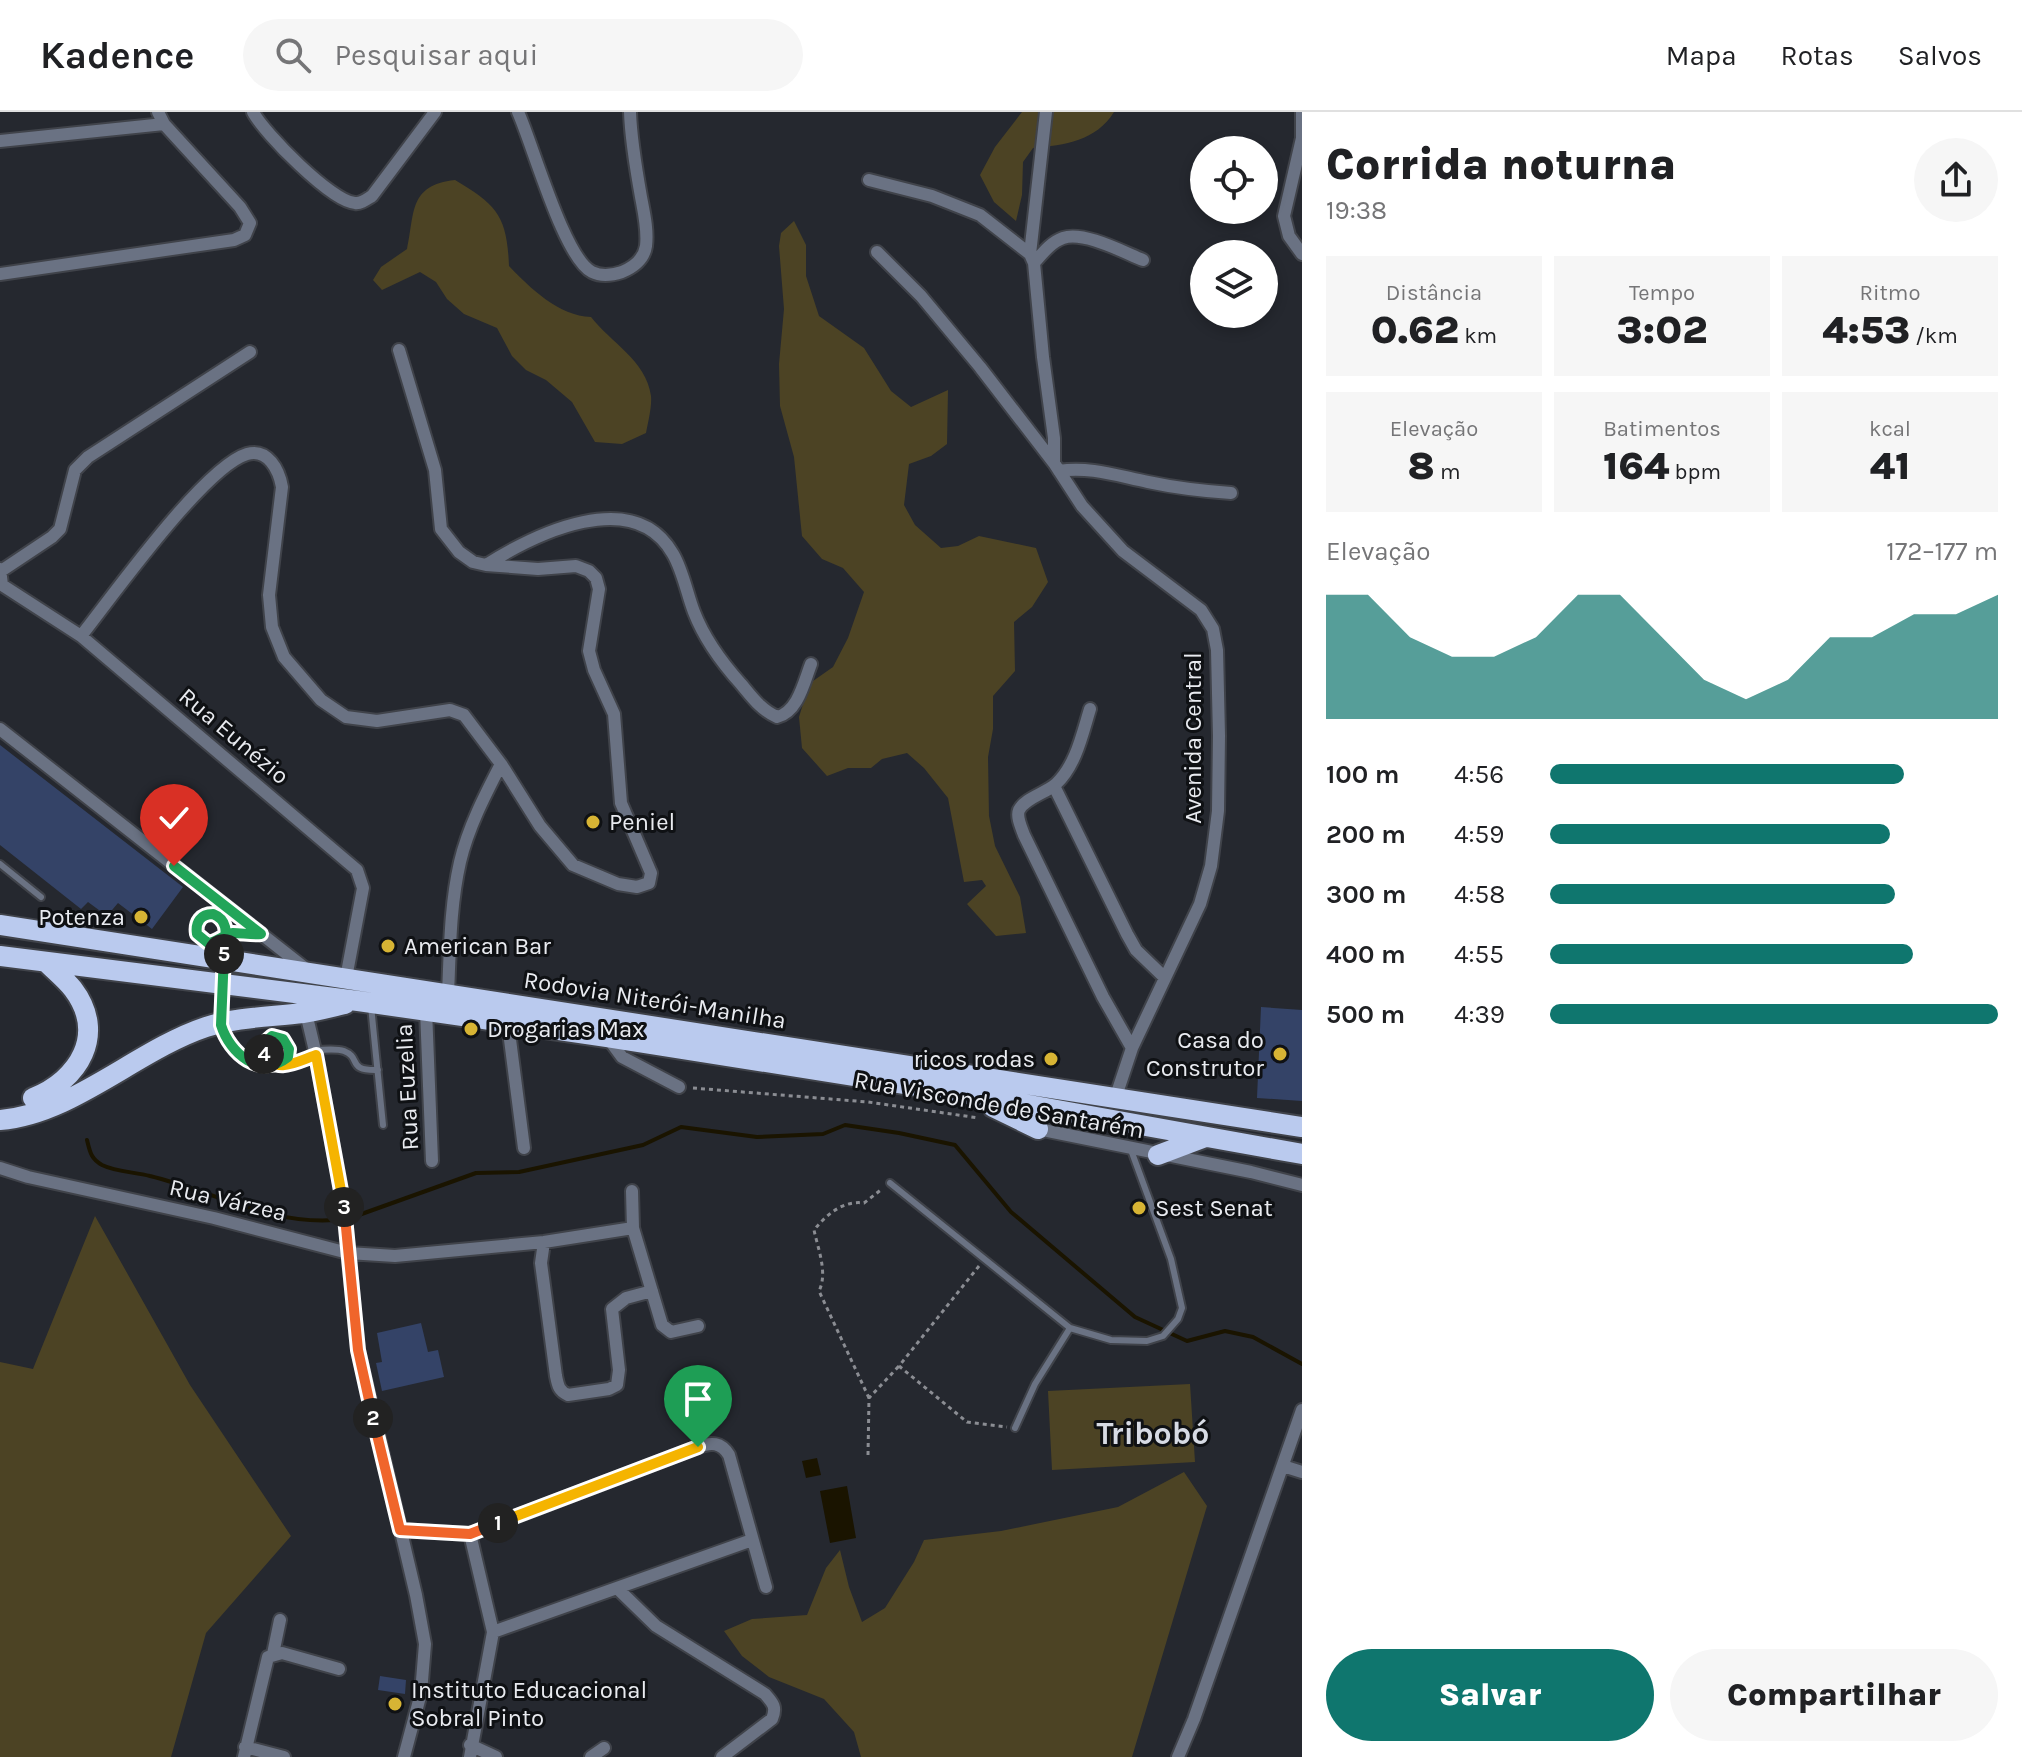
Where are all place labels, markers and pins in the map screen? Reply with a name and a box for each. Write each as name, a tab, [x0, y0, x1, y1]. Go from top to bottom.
pin	[140, 784, 208, 866]
place label: Peniel	[609, 808, 675, 836]
marker: Peniel	[584, 813, 602, 831]
place label: Potenza	[38, 903, 125, 931]
marker: Potenza	[132, 908, 150, 926]
place label: American Bar	[404, 932, 551, 960]
pin: 5	[204, 934, 244, 974]
marker: American Bar	[379, 937, 397, 955]
place label: Drogarias Max	[487, 1015, 645, 1043]
marker: Drogarias Max	[462, 1020, 480, 1038]
place label: Casa do Construtor	[1146, 1026, 1264, 1082]
pin: 4	[244, 1034, 284, 1074]
place label: ricos rodas	[914, 1045, 1035, 1073]
marker: Casa do Construtor	[1271, 1045, 1289, 1063]
marker: ricos rodas	[1042, 1050, 1060, 1068]
pin: 3	[324, 1187, 364, 1227]
place label: Sest Senat	[1155, 1194, 1273, 1222]
marker: Sest Senat	[1130, 1199, 1148, 1217]
pin	[664, 1365, 732, 1447]
pin: 2	[353, 1398, 393, 1438]
pin: 1	[478, 1503, 518, 1543]
place label: Instituto Educacional Sobral Pinto	[411, 1676, 647, 1732]
marker: Instituto Educacional Sobral Pinto	[386, 1695, 404, 1713]

